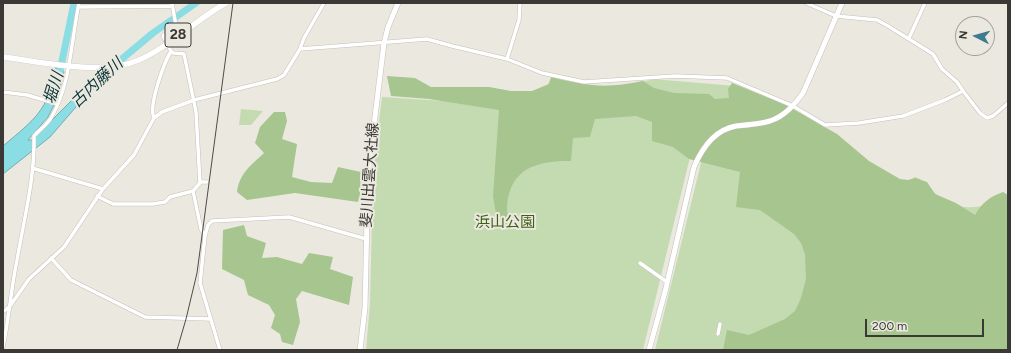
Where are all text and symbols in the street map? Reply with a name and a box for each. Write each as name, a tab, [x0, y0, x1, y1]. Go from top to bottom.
north arrow	[955, 16, 995, 56]
road number: 28	[165, 23, 191, 47]
text: N	[957, 30, 970, 40]
water label: 古内藤川	[67, 54, 127, 112]
water label: 堀川	[40, 70, 68, 106]
street label: 斐川出雲大社線	[357, 122, 383, 228]
park label: 浜山公園	[475, 214, 535, 232]
scale bar	[867, 311, 986, 337]
text: 200 m	[872, 319, 907, 333]

